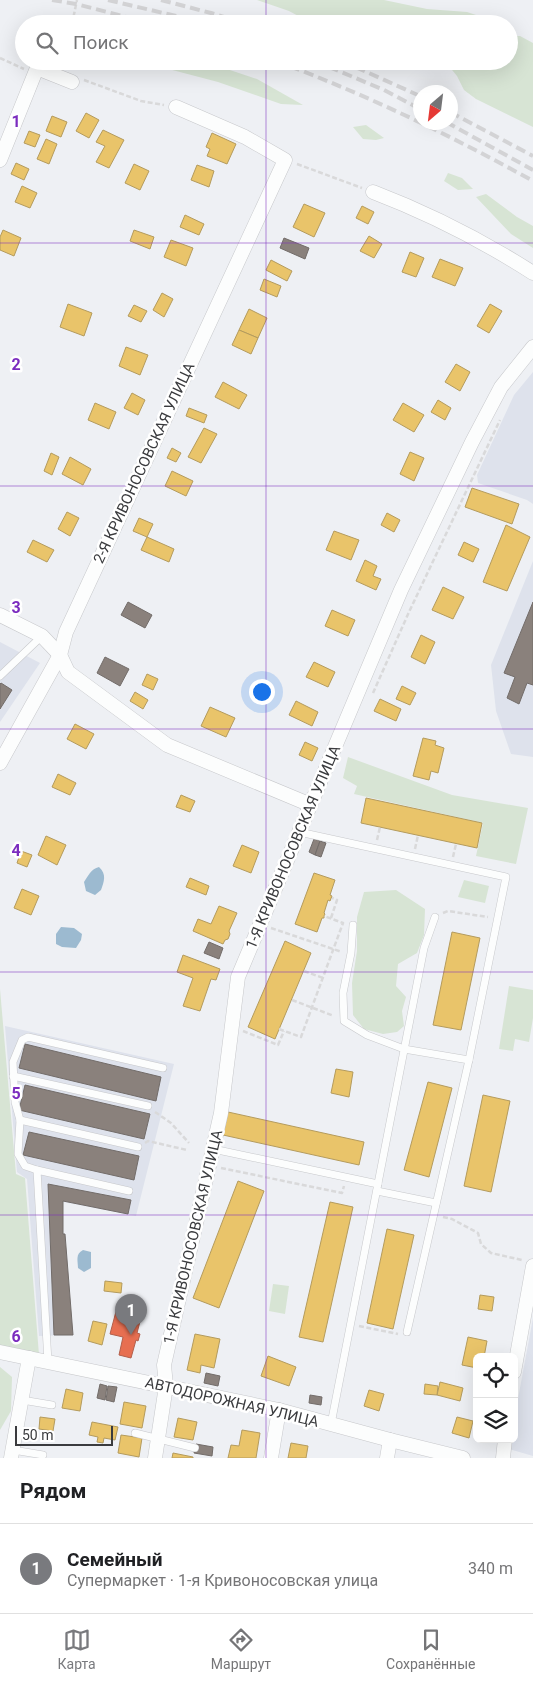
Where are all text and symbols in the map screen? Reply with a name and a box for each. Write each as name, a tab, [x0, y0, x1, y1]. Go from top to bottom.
search box	[15, 15, 518, 70]
icon: search	[33, 29, 61, 57]
text: Поиск	[73, 31, 129, 54]
north arrow	[413, 85, 458, 130]
text: 1	[11, 112, 21, 131]
text: 2	[11, 355, 21, 374]
street label: 2-Я КРИВОНОСОВСКАЯ УЛИЦА	[89, 360, 199, 566]
text: 3	[11, 598, 21, 617]
your location	[249, 679, 275, 705]
street label: 1-Я КРИВОНОСОВСКАЯ УЛИЦА	[242, 742, 344, 952]
text: 4	[11, 841, 21, 860]
text: 5	[11, 1084, 21, 1103]
street label: 1-Я КРИВОНОСОВСКАЯ УЛИЦА	[160, 1128, 227, 1346]
pin: 1	[115, 1294, 147, 1335]
text: 6	[11, 1327, 21, 1346]
map controls	[473, 1353, 518, 1443]
button: locate	[473, 1353, 518, 1398]
street label: АВТОДОРОЖНАЯ УЛИЦА	[143, 1373, 321, 1431]
button: layers	[473, 1398, 518, 1443]
scale bar	[15, 1423, 112, 1446]
text: 50 m	[22, 1427, 54, 1443]
text: Рядом	[20, 1479, 86, 1503]
text: Семейный	[67, 1548, 162, 1571]
text: 1	[31, 1559, 41, 1578]
text: 340 m	[468, 1559, 513, 1578]
text: Супермаркет · 1-я Кривоносовская улица	[67, 1571, 378, 1590]
tab: Карта	[58, 1626, 96, 1672]
tab: Маршрут	[211, 1626, 271, 1672]
tab: Сохранённые	[386, 1626, 475, 1672]

